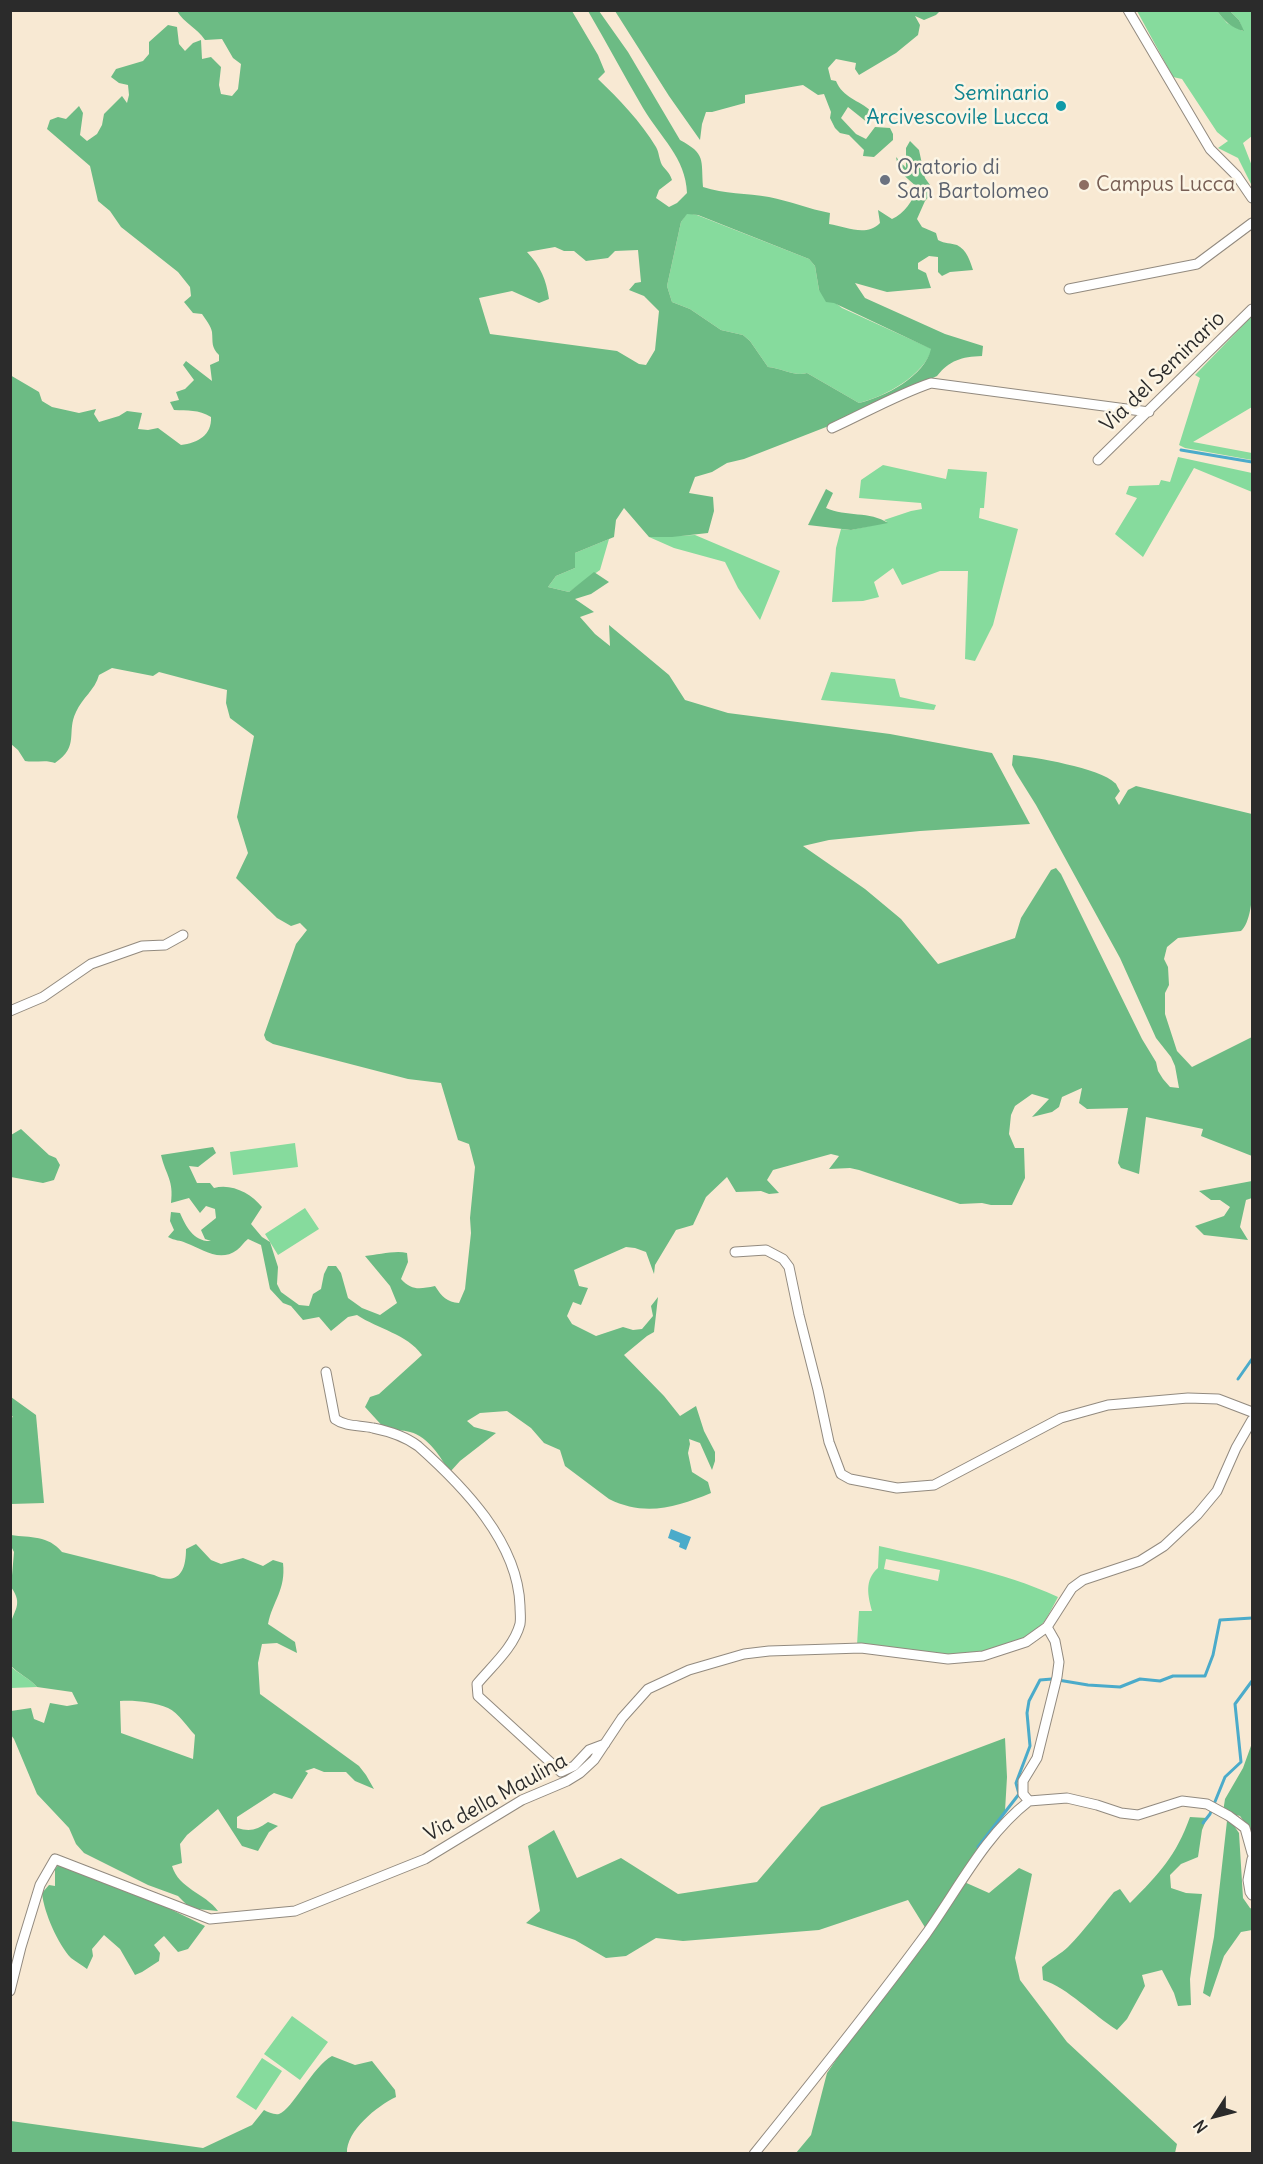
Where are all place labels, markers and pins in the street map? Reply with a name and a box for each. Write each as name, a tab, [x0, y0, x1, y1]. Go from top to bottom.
place label: Seminario Arcivescovile Lucca	[866, 81, 1049, 131]
marker: Seminario Arcivescovile Lucca	[1054, 99, 1068, 113]
place label: Oratorio di San Bartolomeo	[897, 155, 1049, 205]
place label: Campus Lucca	[1096, 172, 1235, 198]
marker: Oratorio di San Bartolomeo	[878, 173, 892, 187]
marker: Campus Lucca	[1077, 178, 1091, 192]

